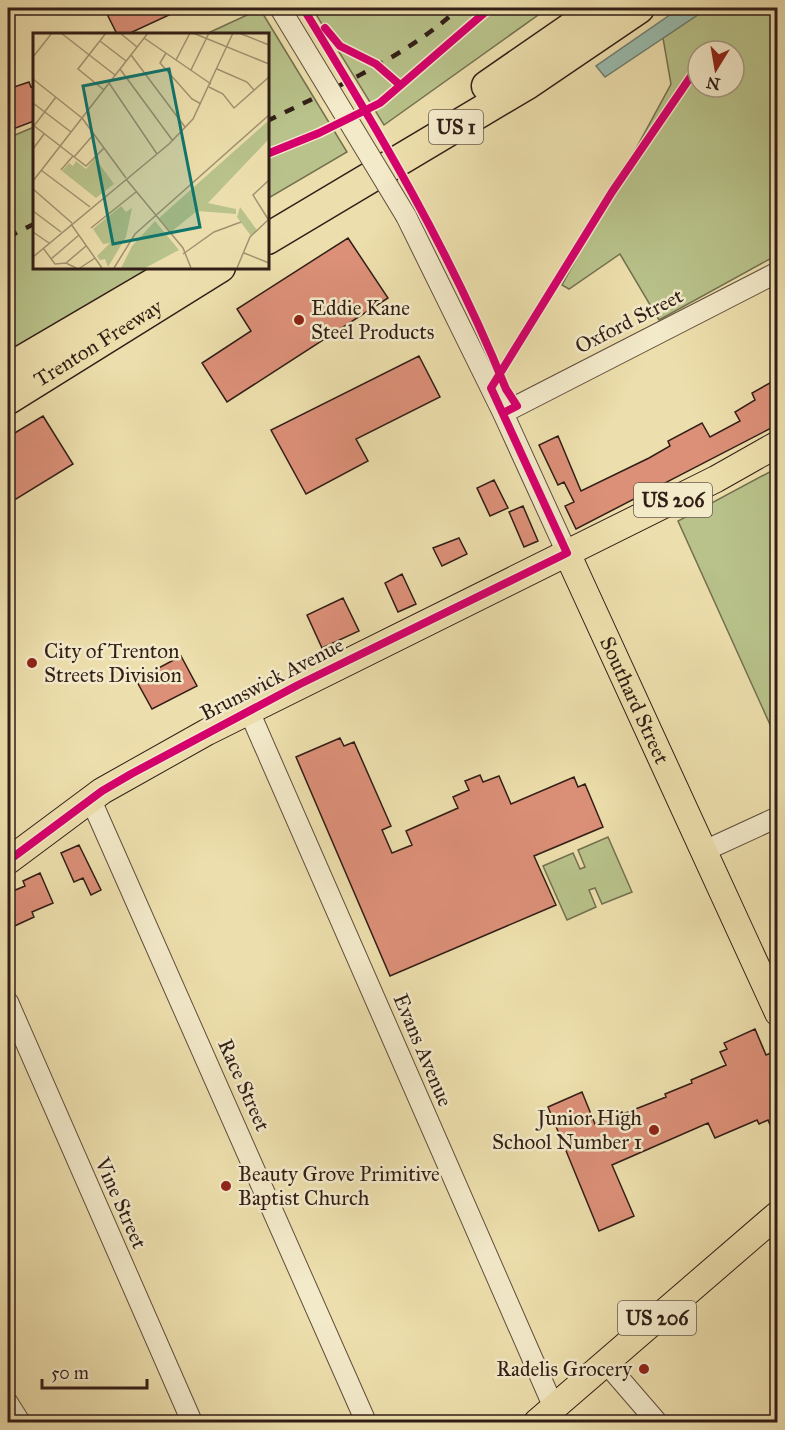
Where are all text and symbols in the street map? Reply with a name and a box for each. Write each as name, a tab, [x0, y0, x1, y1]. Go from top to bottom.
inset map	[33, 33, 268, 268]
north arrow	[686, 39, 746, 99]
text: N	[704, 73, 722, 94]
road number: US 1	[429, 110, 483, 144]
street label: Oxford Street	[571, 282, 688, 359]
street label: Trenton Freeway	[29, 293, 168, 393]
place label: Eddie Kane Steel Products	[311, 295, 434, 345]
marker: Eddie Kane Steel Products	[292, 313, 306, 327]
road number: US 206	[634, 483, 712, 517]
street label: Brunswick Avenue	[196, 632, 348, 726]
street label: Southard Street	[594, 633, 675, 768]
place label: City of Trenton Streets Division	[44, 638, 182, 688]
marker: City of Trenton Streets Division	[25, 656, 39, 670]
street label: Evans Avenue	[388, 990, 459, 1111]
street label: Race Street	[212, 1035, 276, 1136]
place label: Junior High School Number 1	[492, 1105, 642, 1155]
marker: Junior High School Number 1	[647, 1123, 661, 1137]
street label: Vine Street	[89, 1152, 153, 1253]
place label: Beauty Grove Primitive Baptist Church	[238, 1161, 440, 1211]
marker: Beauty Grove Primitive Baptist Church	[219, 1179, 233, 1193]
road number: US 206	[618, 1301, 696, 1335]
scale bar	[42, 1352, 147, 1390]
place label: Radelis Grocery	[496, 1356, 633, 1382]
text: 50 m	[51, 1362, 89, 1384]
marker: Radelis Grocery	[637, 1362, 651, 1376]

